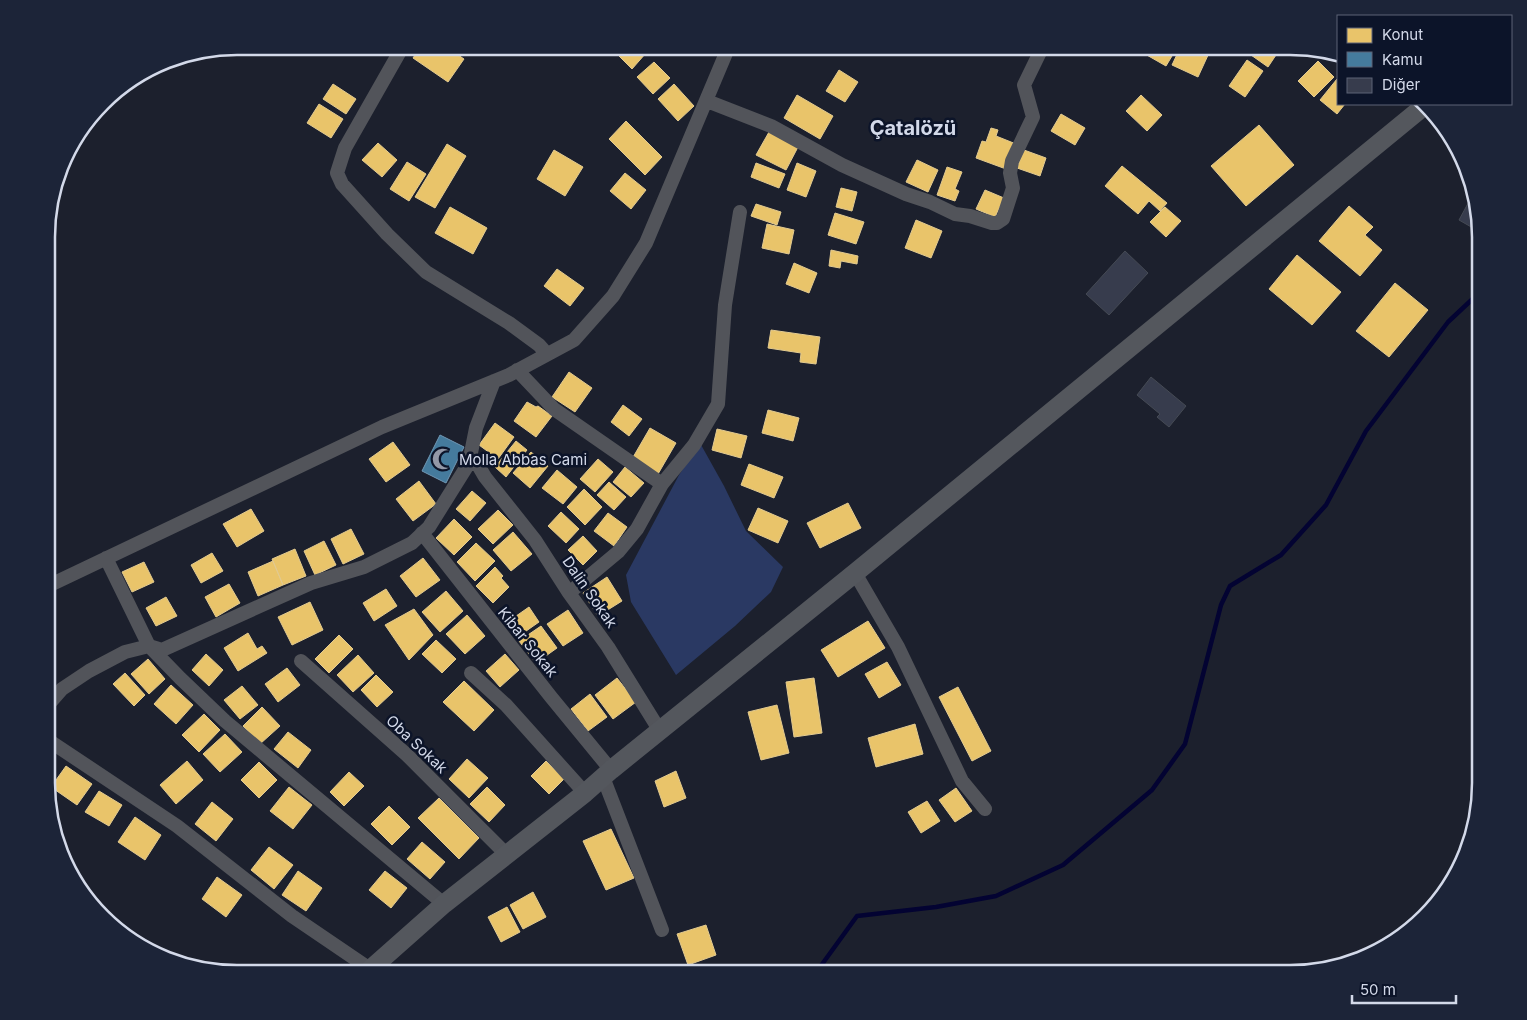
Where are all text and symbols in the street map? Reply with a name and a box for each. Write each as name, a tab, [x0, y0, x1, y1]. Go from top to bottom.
legend	[1337, 15, 1512, 105]
text: Konut	[1382, 25, 1423, 44]
text: Kamu	[1382, 50, 1423, 69]
text: Diğer	[1382, 75, 1420, 94]
district label: Çatalözü	[870, 116, 956, 140]
mosque icon: Molla Abbas Cami	[430, 446, 456, 472]
place label: Molla Abbas Cami	[459, 450, 587, 469]
street label: Dalin Sokak	[558, 553, 622, 632]
street label: Kibar Sokak	[494, 603, 563, 682]
street label: Oba Sokak	[382, 711, 452, 778]
scale bar	[1352, 972, 1456, 1004]
text: 50 m	[1360, 980, 1396, 999]

